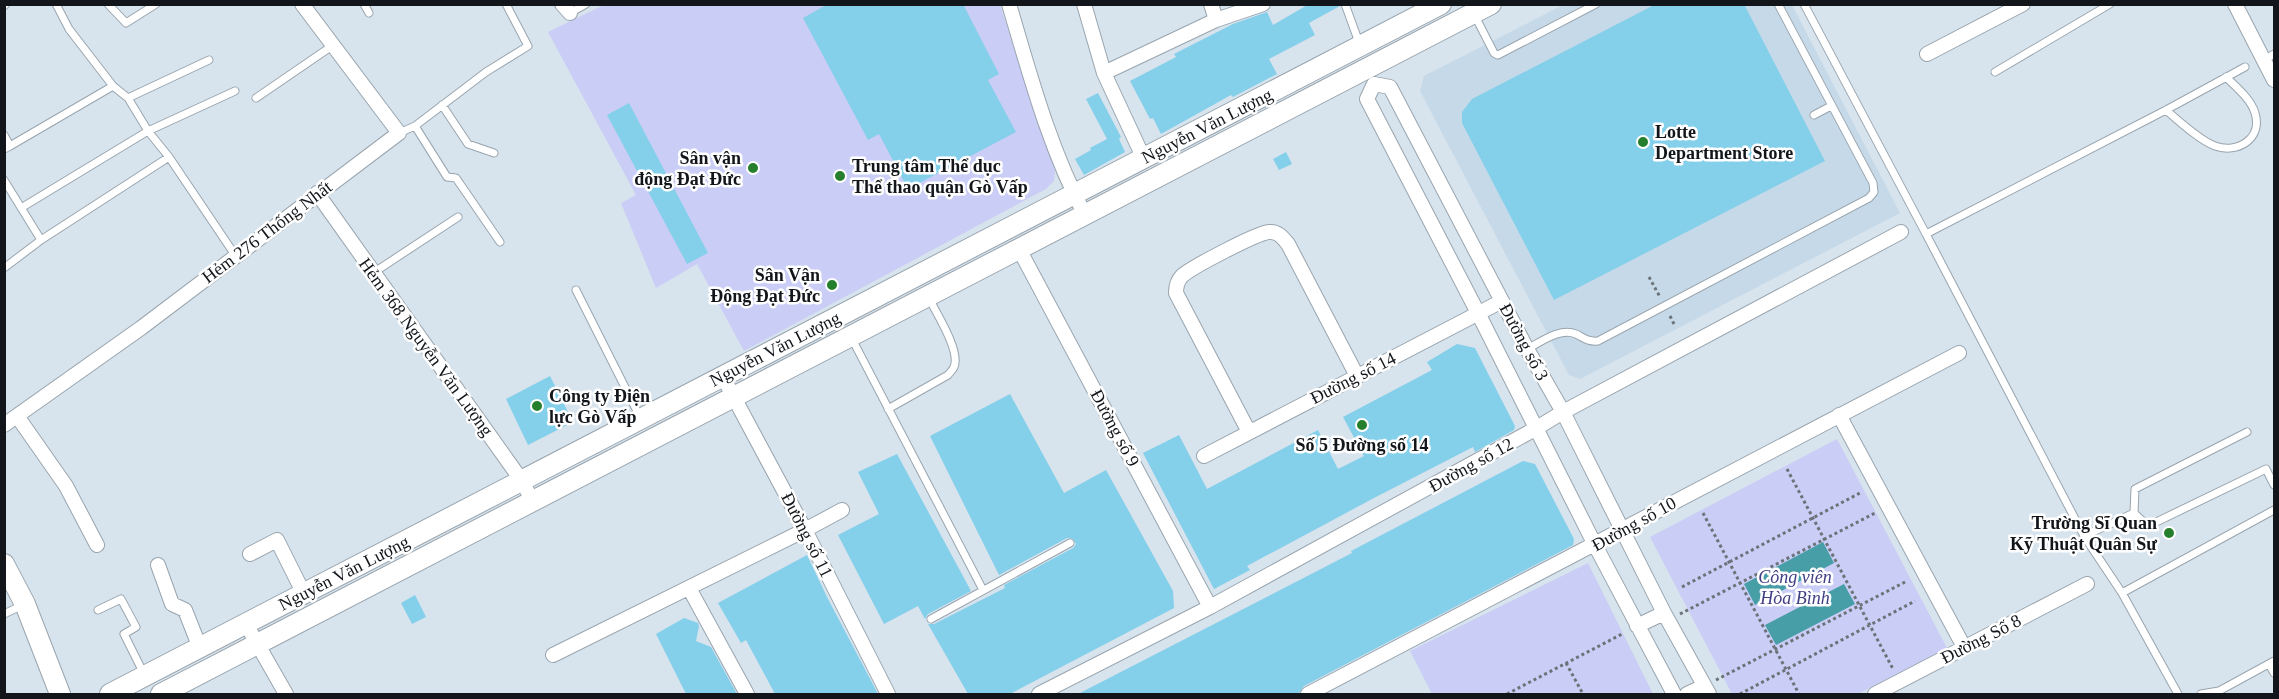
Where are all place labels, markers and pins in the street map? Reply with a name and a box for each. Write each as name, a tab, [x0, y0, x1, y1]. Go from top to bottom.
place label: Lotte Department Store	[1655, 122, 1793, 163]
marker: Lotte Department Store	[1636, 135, 1650, 149]
place label: Sân vận động Đạt Đức	[634, 148, 741, 189]
place label: Trung tâm Thể dục Thể thao quận Gò Vấp	[852, 156, 1028, 197]
marker: Sân vận động Đạt Đức	[746, 161, 760, 175]
marker: Trung tâm Thể dục Thể thao quận Gò Vấp	[833, 169, 847, 183]
place label: Sân Vận Động Đạt Đức	[710, 265, 820, 306]
marker: Sân Vận Động Đạt Đức	[825, 278, 839, 292]
place label: Công ty Điện lực Gò Vấp	[549, 386, 650, 427]
marker: Công ty Điện lực Gò Vấp	[530, 399, 544, 413]
marker: Số 5 Đường số 14	[1355, 418, 1369, 432]
place label: Số 5 Đường số 14	[1296, 435, 1428, 455]
place label: Trường Sĩ Quan Kỹ Thuật Quân Sự	[2010, 513, 2157, 554]
marker: Trường Sĩ Quan Kỹ Thuật Quân Sự	[2162, 526, 2176, 540]

